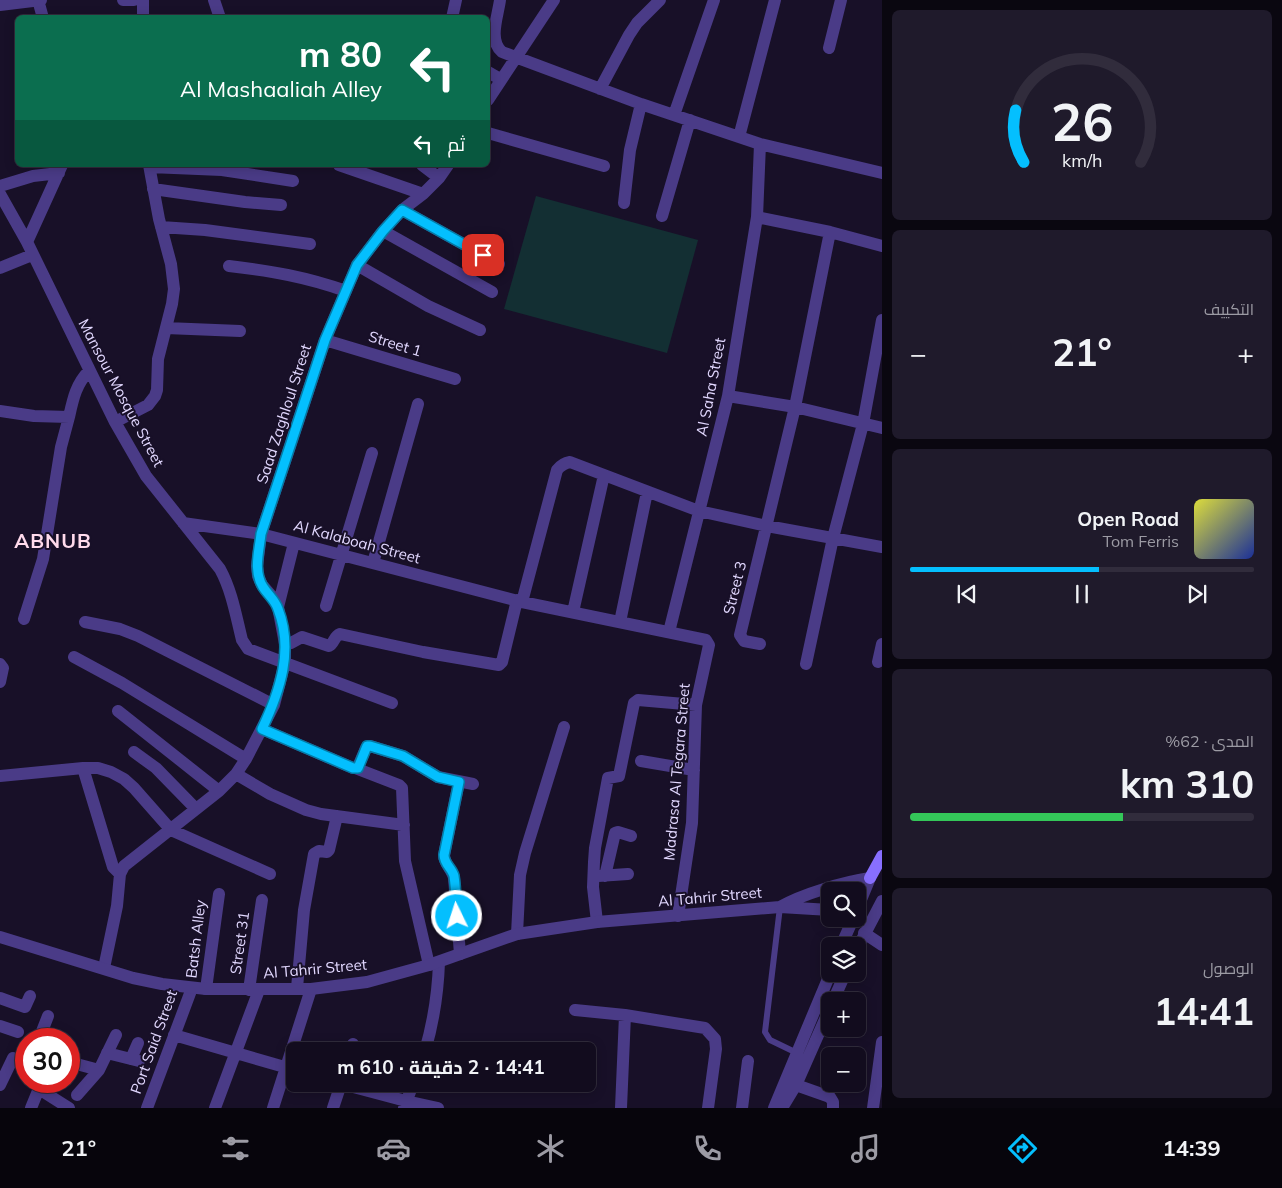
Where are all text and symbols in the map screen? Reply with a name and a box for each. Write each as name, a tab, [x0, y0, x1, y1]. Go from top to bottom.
text: 80 m	[299, 32, 382, 76]
icon: left	[400, 35, 465, 100]
text: Al Mashaaliah Alley	[180, 75, 382, 103]
text: 26	[1051, 89, 1113, 154]
icon: left	[409, 130, 437, 158]
text: ثم	[447, 132, 465, 156]
text: km/h	[1062, 149, 1102, 171]
pin	[462, 234, 504, 276]
icon: arrive	[469, 241, 497, 269]
text: التكييف	[1204, 299, 1254, 319]
street label: Mansour Mosque Street	[74, 316, 169, 470]
street label: Street 1	[366, 326, 424, 361]
text: 21°	[1052, 328, 1112, 376]
street label: Al Saha Street	[692, 336, 729, 438]
text: −	[910, 336, 927, 371]
text: +	[1237, 336, 1254, 371]
street label: Saad Zaghloul Street	[252, 342, 315, 486]
text: Open Road	[1077, 507, 1179, 531]
street label: Al Kalaboah Street	[292, 515, 423, 568]
district label: ABNUB	[14, 528, 92, 553]
text: Tom Ferris	[1102, 531, 1179, 551]
street label: Street 3	[719, 559, 750, 617]
icon: previous	[953, 580, 981, 608]
icon: pause	[1068, 580, 1096, 608]
icon: next	[1183, 580, 1211, 608]
street label: Madrasa Al Tegara Street	[659, 682, 694, 861]
text: المدى · 62%	[1165, 731, 1254, 751]
text: 310 km	[1120, 760, 1254, 808]
map controls	[821, 882, 866, 1092]
button: search	[821, 882, 866, 927]
street label: Al Tahrir Street	[657, 883, 763, 911]
position arrow	[430, 889, 482, 941]
street label: Batsh Alley	[181, 899, 210, 979]
street label: Street 31	[226, 910, 253, 976]
button: layers	[821, 937, 866, 982]
street label: Al Tahrir Street	[262, 955, 368, 983]
text: الوصول	[1203, 958, 1254, 978]
street label: Port Said Street	[126, 987, 181, 1096]
text: 14:41	[1153, 987, 1254, 1035]
button: +	[821, 992, 866, 1037]
speed limit sign: 30	[15, 1028, 80, 1093]
button: −	[821, 1047, 866, 1092]
text: 14:41 · 2 دقيقة · 610 m	[337, 1055, 545, 1079]
icon: filters	[218, 1131, 253, 1166]
icon: car	[376, 1131, 411, 1166]
icon: climate	[533, 1131, 568, 1166]
icon: phone	[690, 1131, 725, 1166]
icon: music	[848, 1131, 883, 1166]
icon: directions	[1005, 1131, 1040, 1166]
text: 21°	[61, 1134, 96, 1162]
text: 14:39	[1163, 1134, 1221, 1162]

